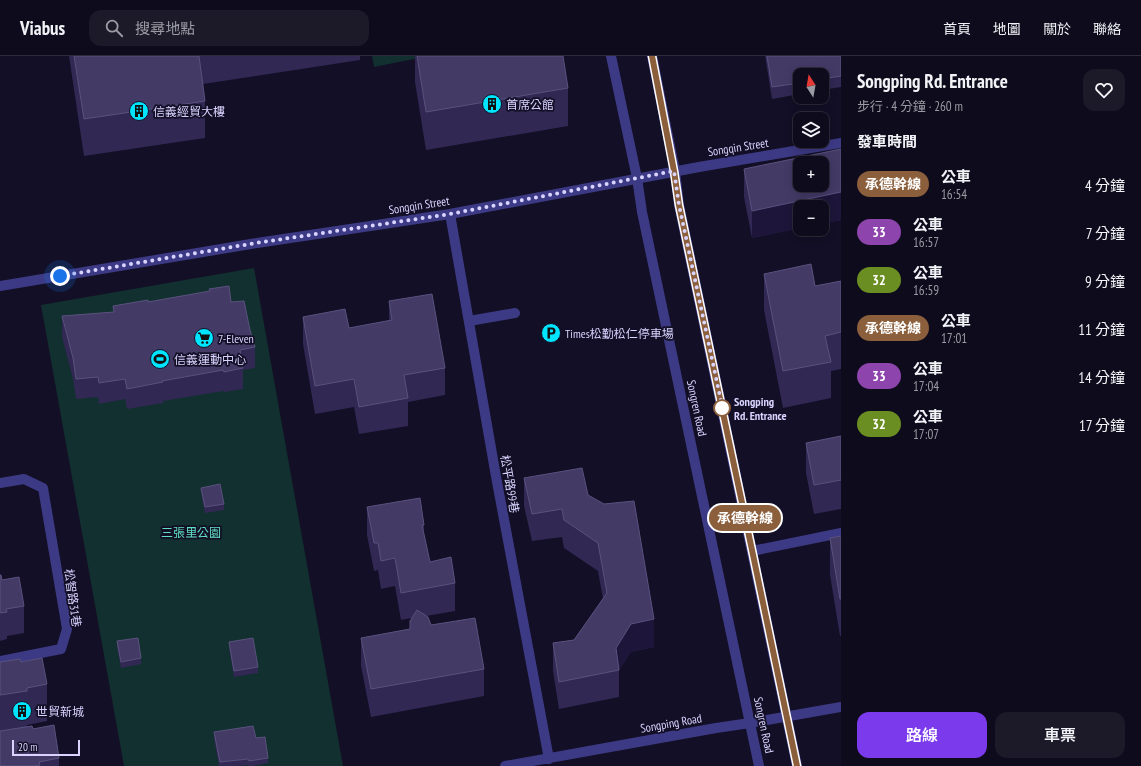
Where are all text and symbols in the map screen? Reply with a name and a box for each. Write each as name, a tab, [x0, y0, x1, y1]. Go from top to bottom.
search box	[89, 10, 369, 46]
text: Viabus	[20, 16, 65, 40]
icon: search	[103, 17, 125, 39]
text: 搜尋地點	[135, 19, 195, 38]
text: 首頁	[943, 20, 971, 38]
text: 地圖	[993, 20, 1021, 38]
text: 關於	[1043, 20, 1071, 38]
text: 聯絡	[1093, 20, 1121, 38]
north arrow	[793, 68, 829, 104]
map controls	[793, 68, 829, 236]
text: Songping Rd. Entrance	[857, 69, 1008, 93]
button: heart	[1083, 69, 1125, 111]
building icon: 首席公館	[481, 93, 503, 115]
place label: 首席公館	[506, 97, 554, 112]
text: 步行 · 4 分鐘 · 260 m	[857, 98, 963, 115]
building icon: 信義經貿大樓	[128, 100, 150, 122]
place label: 信義經貿大樓	[153, 104, 225, 119]
button: layers	[793, 112, 829, 148]
text: 發車時間	[857, 132, 917, 151]
street label: Songqin Street	[707, 135, 770, 159]
button: +	[793, 156, 829, 192]
text: 公車	[941, 167, 971, 186]
text: 承德幹線	[865, 175, 921, 193]
text: 4 分鐘	[1085, 176, 1125, 195]
text: 16:54	[941, 186, 967, 203]
street label: Songqin Street	[388, 193, 451, 217]
button: −	[793, 200, 829, 236]
text: 公車	[913, 215, 943, 234]
text: 33	[872, 223, 886, 241]
text: 7 分鐘	[1086, 224, 1125, 243]
text: 16:57	[913, 234, 939, 251]
text: 公車	[913, 263, 943, 282]
your location	[50, 266, 70, 286]
text: 32	[872, 271, 886, 289]
text: 9 分鐘	[1085, 272, 1125, 291]
text: 16:59	[913, 282, 939, 299]
text: 公車	[941, 311, 971, 330]
text: 承德幹線	[865, 319, 921, 337]
text: 11 分鐘	[1078, 320, 1125, 339]
parking icon: Times松勤松仁停車場	[540, 322, 562, 344]
place label: Times松勤松仁停車場	[565, 326, 674, 341]
supermarket icon: 7-Eleven	[193, 327, 215, 349]
text: 17:01	[941, 330, 967, 347]
place label: 7-Eleven	[218, 331, 254, 346]
sports icon: 信義運動中心	[149, 348, 171, 370]
place label: 信義運動中心	[174, 352, 246, 367]
text: 公車	[913, 359, 943, 378]
text: 33	[872, 367, 886, 385]
text: 14 分鐘	[1078, 368, 1125, 387]
street label: Songren Road	[684, 378, 710, 438]
text: 17:04	[913, 378, 939, 395]
place label: Songping Rd. Entrance	[734, 394, 787, 423]
marker: Songping Rd. Entrance	[713, 399, 731, 417]
text: 公車	[913, 407, 943, 426]
text: 32	[872, 415, 886, 433]
text: 17 分鐘	[1079, 416, 1125, 435]
text: 17:07	[913, 426, 939, 443]
street label: 松平路99巷	[498, 454, 522, 514]
line badge: 承德幹線	[717, 505, 773, 531]
text: 承德幹線	[717, 509, 773, 527]
park label: 三張里公園	[161, 525, 221, 540]
street label: 松智路31巷	[61, 568, 85, 628]
street label: Songren Road	[751, 695, 777, 755]
building icon: 世貿新城	[11, 700, 33, 722]
place label: 世貿新城	[36, 704, 84, 719]
street label: Songping Road	[639, 710, 703, 736]
button: 路線	[857, 712, 987, 758]
button: 車票	[995, 712, 1125, 758]
scale bar	[12, 738, 80, 757]
text: 20 m	[18, 740, 37, 754]

